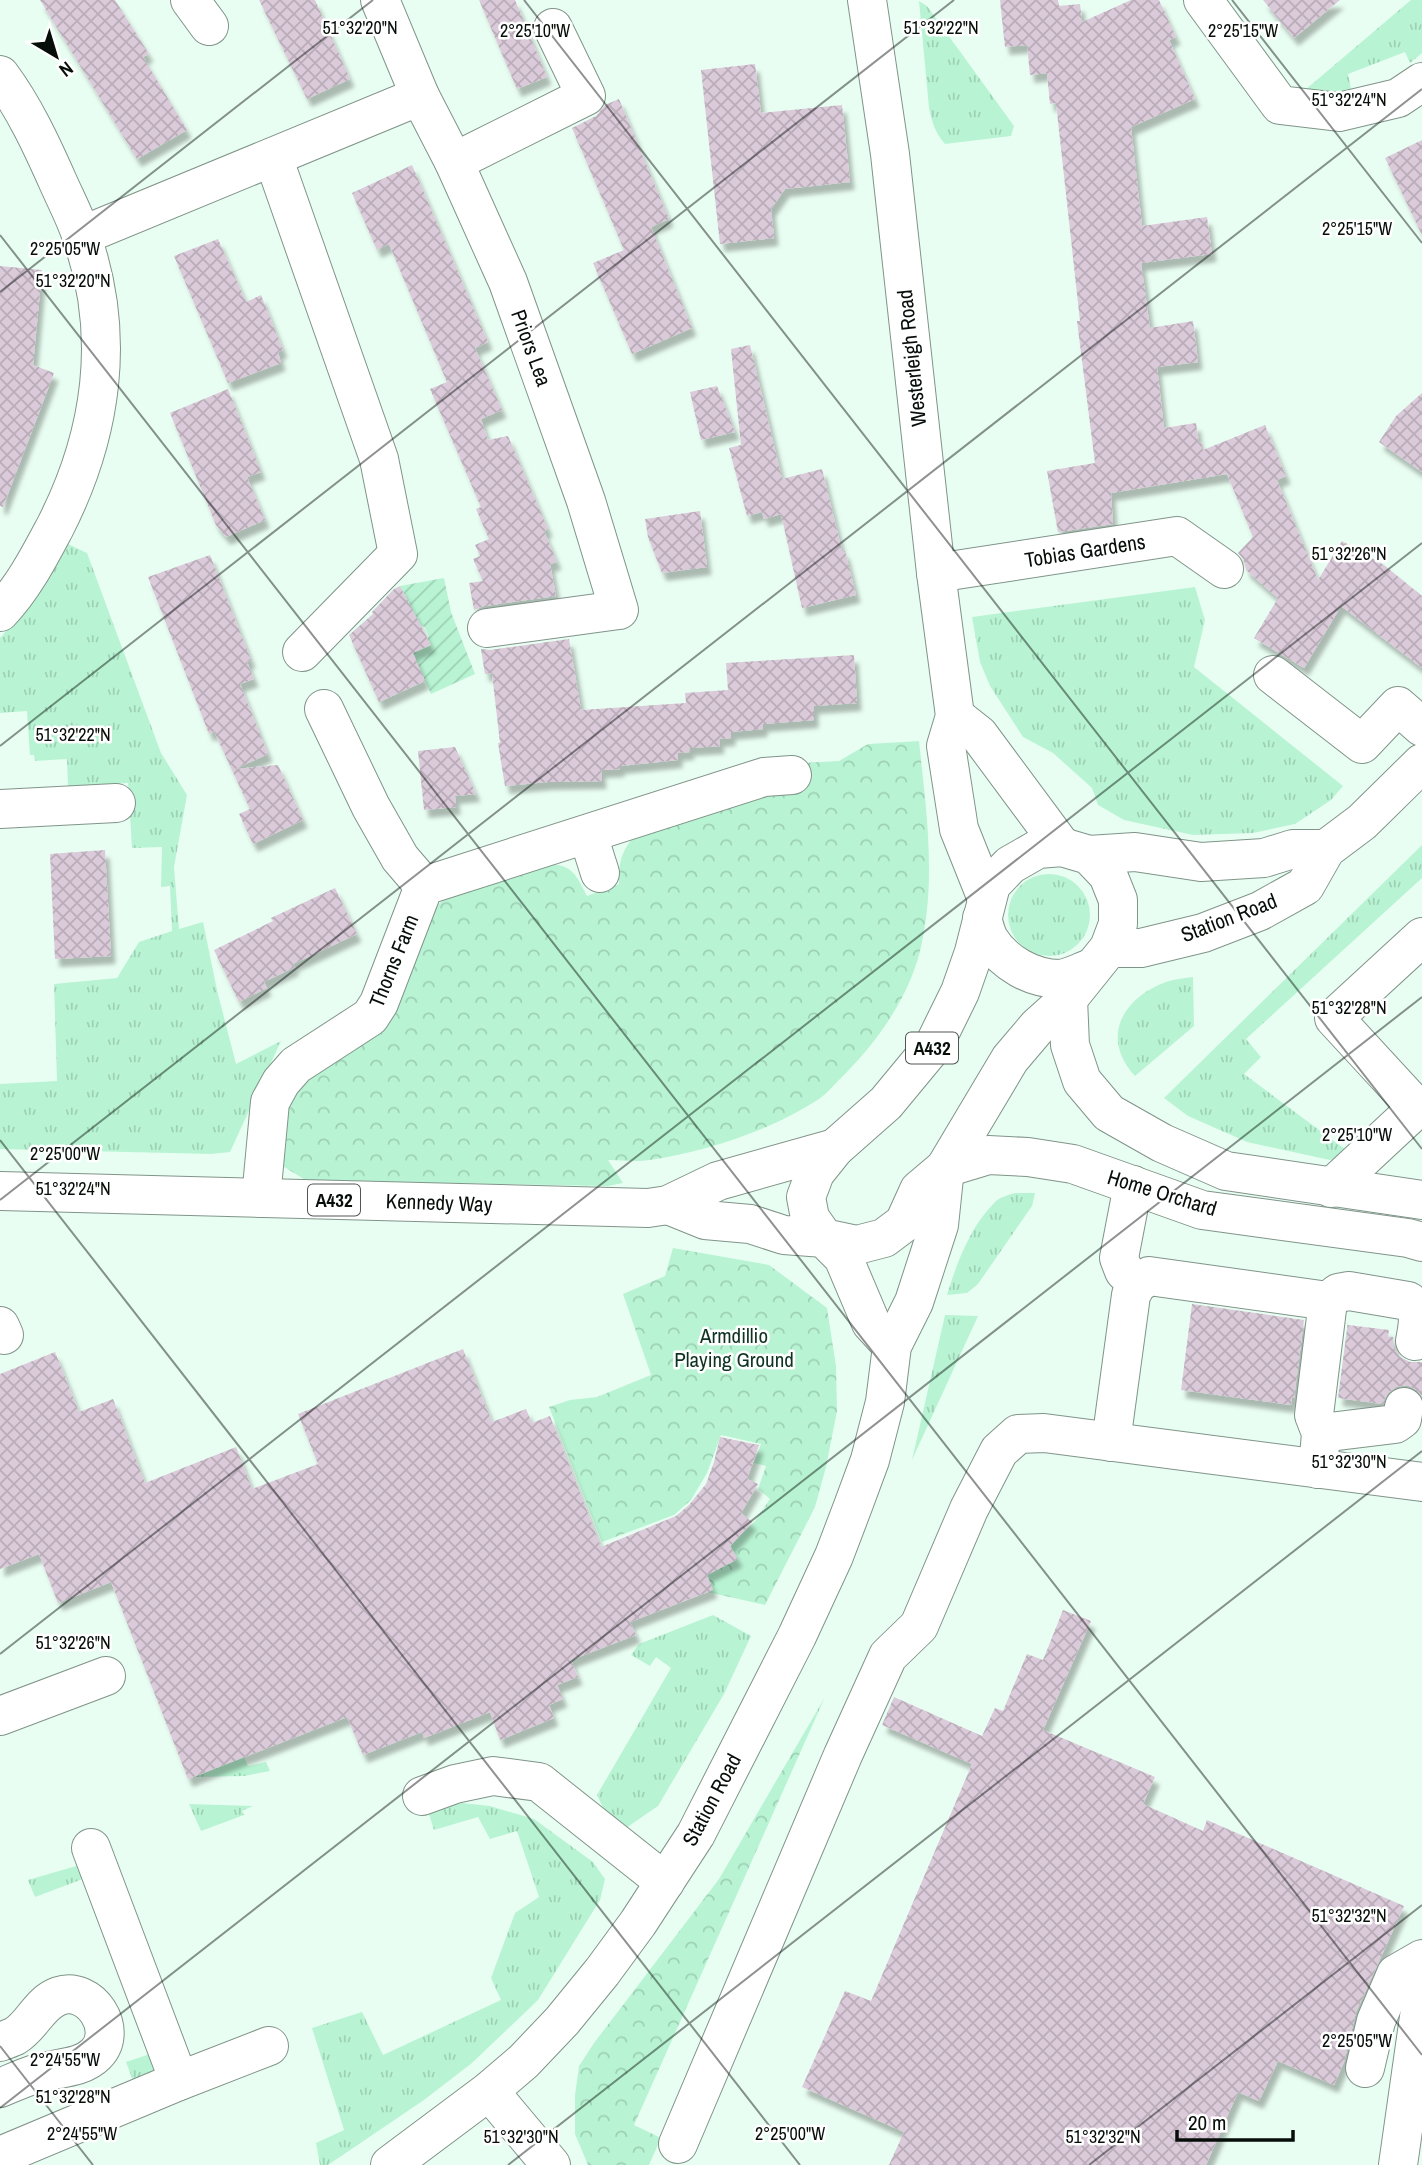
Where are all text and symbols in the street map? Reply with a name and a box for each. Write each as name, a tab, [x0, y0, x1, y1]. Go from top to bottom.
text: 51°32'20"N	[322, 15, 398, 40]
text: 51°32'22"N	[903, 15, 979, 40]
text: 2°25'10"W	[500, 18, 570, 43]
text: 2°25'15"W	[1208, 18, 1278, 43]
north arrow	[21, 21, 91, 91]
text: N	[54, 56, 79, 83]
text: 51°32'24"N	[1311, 87, 1387, 112]
text: 2°25'15"W	[1322, 216, 1392, 241]
text: 2°25'05"W	[30, 236, 100, 261]
text: 51°32'20"N	[35, 268, 111, 293]
street label: Westerleigh Road	[890, 288, 933, 428]
street label: Priors Lea	[504, 306, 559, 391]
street label: Tobias Gardens	[1023, 527, 1147, 574]
text: 51°32'26"N	[1311, 541, 1387, 566]
text: 51°32'22"N	[35, 722, 111, 747]
street label: Station Road	[1177, 886, 1281, 949]
street label: Thorns Farm	[362, 910, 425, 1012]
text: 51°32'28"N	[1311, 995, 1387, 1020]
road number: A432	[906, 1032, 958, 1064]
text: 2°25'10"W	[1322, 1122, 1392, 1147]
text: 2°25'00"W	[30, 1141, 100, 1166]
street label: Home Orchard	[1104, 1162, 1220, 1223]
text: 51°32'24"N	[35, 1176, 111, 1201]
road number: A432	[308, 1184, 360, 1216]
street label: Kennedy Way	[385, 1186, 493, 1219]
park label: Armdillio Playing Ground	[674, 1321, 794, 1374]
text: 51°32'30"N	[1311, 1449, 1387, 1474]
text: 51°32'26"N	[35, 1630, 111, 1655]
street label: Station Road	[675, 1749, 748, 1851]
text: 51°32'32"N	[1311, 1903, 1387, 1928]
text: 2°25'05"W	[1322, 2028, 1392, 2053]
text: 2°24'55"W	[30, 2047, 100, 2072]
text: 51°32'28"N	[35, 2084, 111, 2109]
scale bar	[1177, 2098, 1292, 2142]
text: 20 m	[1188, 2108, 1226, 2137]
text: 2°24'55"W	[47, 2121, 117, 2146]
text: 2°25'00"W	[755, 2121, 825, 2146]
text: 51°32'30"N	[483, 2124, 559, 2149]
text: 51°32'32"N	[1065, 2124, 1141, 2149]

